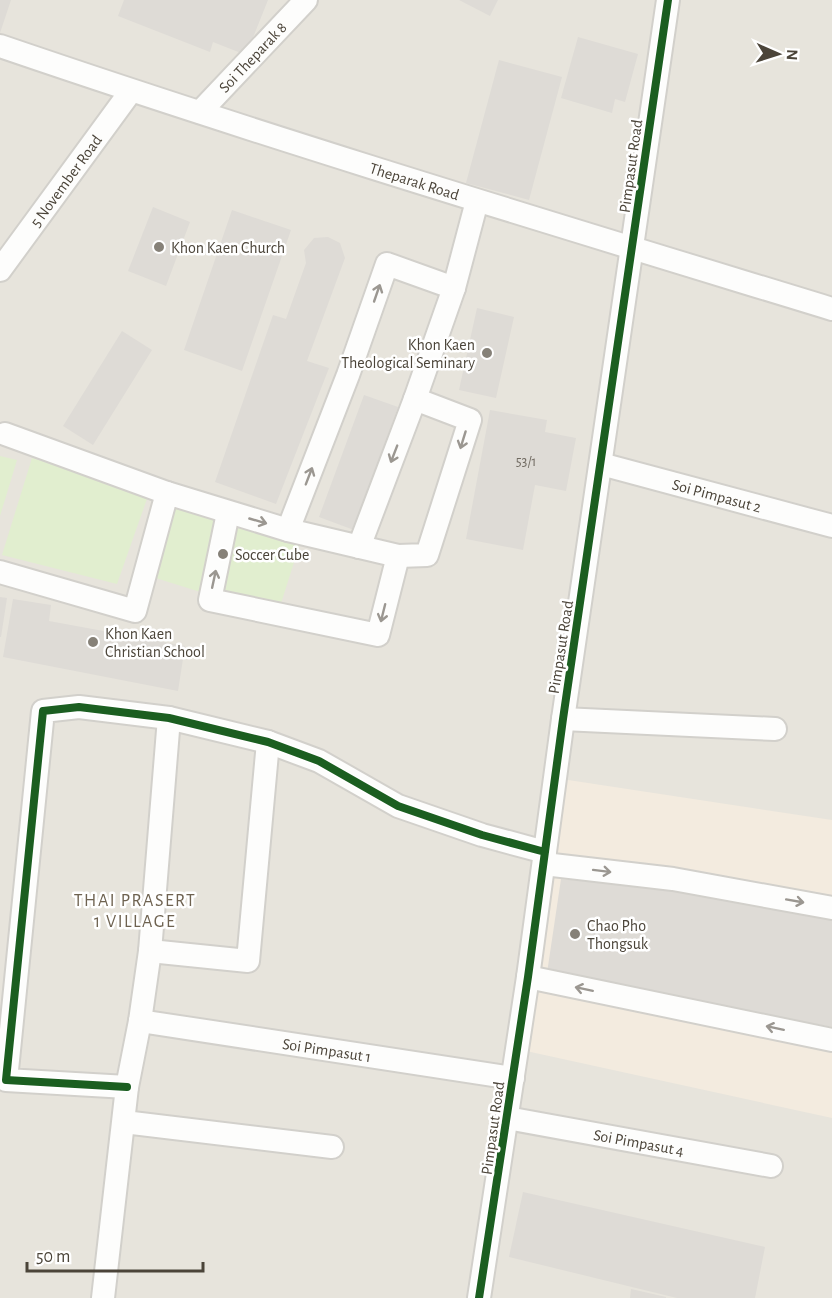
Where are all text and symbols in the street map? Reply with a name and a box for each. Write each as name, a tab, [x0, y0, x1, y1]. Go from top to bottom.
street label: Soi Theparak 8	[216, 19, 290, 96]
north arrow	[748, 24, 808, 84]
text: N	[784, 49, 800, 61]
street label: Pimpasut Road	[617, 118, 645, 214]
street label: 5 November Road	[28, 132, 105, 230]
street label: Theparak Road	[368, 160, 461, 203]
marker: Khon Kaen Church	[152, 240, 166, 254]
place label: Khon Kaen Church	[171, 240, 285, 256]
one-way arrow	[372, 284, 383, 303]
place label: Khon Kaen Theological Seminary	[341, 337, 475, 372]
marker: Khon Kaen Theological Seminary	[480, 346, 494, 360]
one-way arrow	[457, 430, 468, 449]
one-way arrow	[388, 444, 399, 463]
house number: 53/1	[516, 455, 536, 469]
one-way arrow	[304, 467, 315, 485]
street label: Soi Pimpasut 2	[670, 477, 763, 516]
one-way arrow	[248, 516, 267, 528]
marker: Soccer Cube	[216, 547, 230, 561]
place label: Soccer Cube	[235, 547, 309, 563]
one-way arrow	[209, 570, 220, 589]
street label: Pimpasut Road	[546, 599, 576, 695]
one-way arrow	[377, 603, 389, 622]
place label: Khon Kaen Christian School	[105, 626, 205, 660]
marker: Khon Kaen Christian School	[86, 635, 100, 649]
one-way arrow	[592, 866, 611, 877]
district label: THAI PRASERT 1 VILLAGE	[74, 892, 196, 931]
one-way arrow	[784, 896, 804, 907]
place label: Chao Pho Thongsuk	[587, 918, 649, 952]
marker: Chao Pho Thongsuk	[568, 927, 582, 941]
one-way arrow	[575, 983, 594, 994]
one-way arrow	[765, 1022, 784, 1034]
street label: Soi Pimpasut 1	[281, 1036, 372, 1065]
street label: Pimpasut Road	[479, 1080, 507, 1176]
street label: Soi Pimpasut 4	[592, 1127, 686, 1159]
scale bar	[27, 1235, 202, 1273]
text: 50 m	[36, 1248, 70, 1266]

